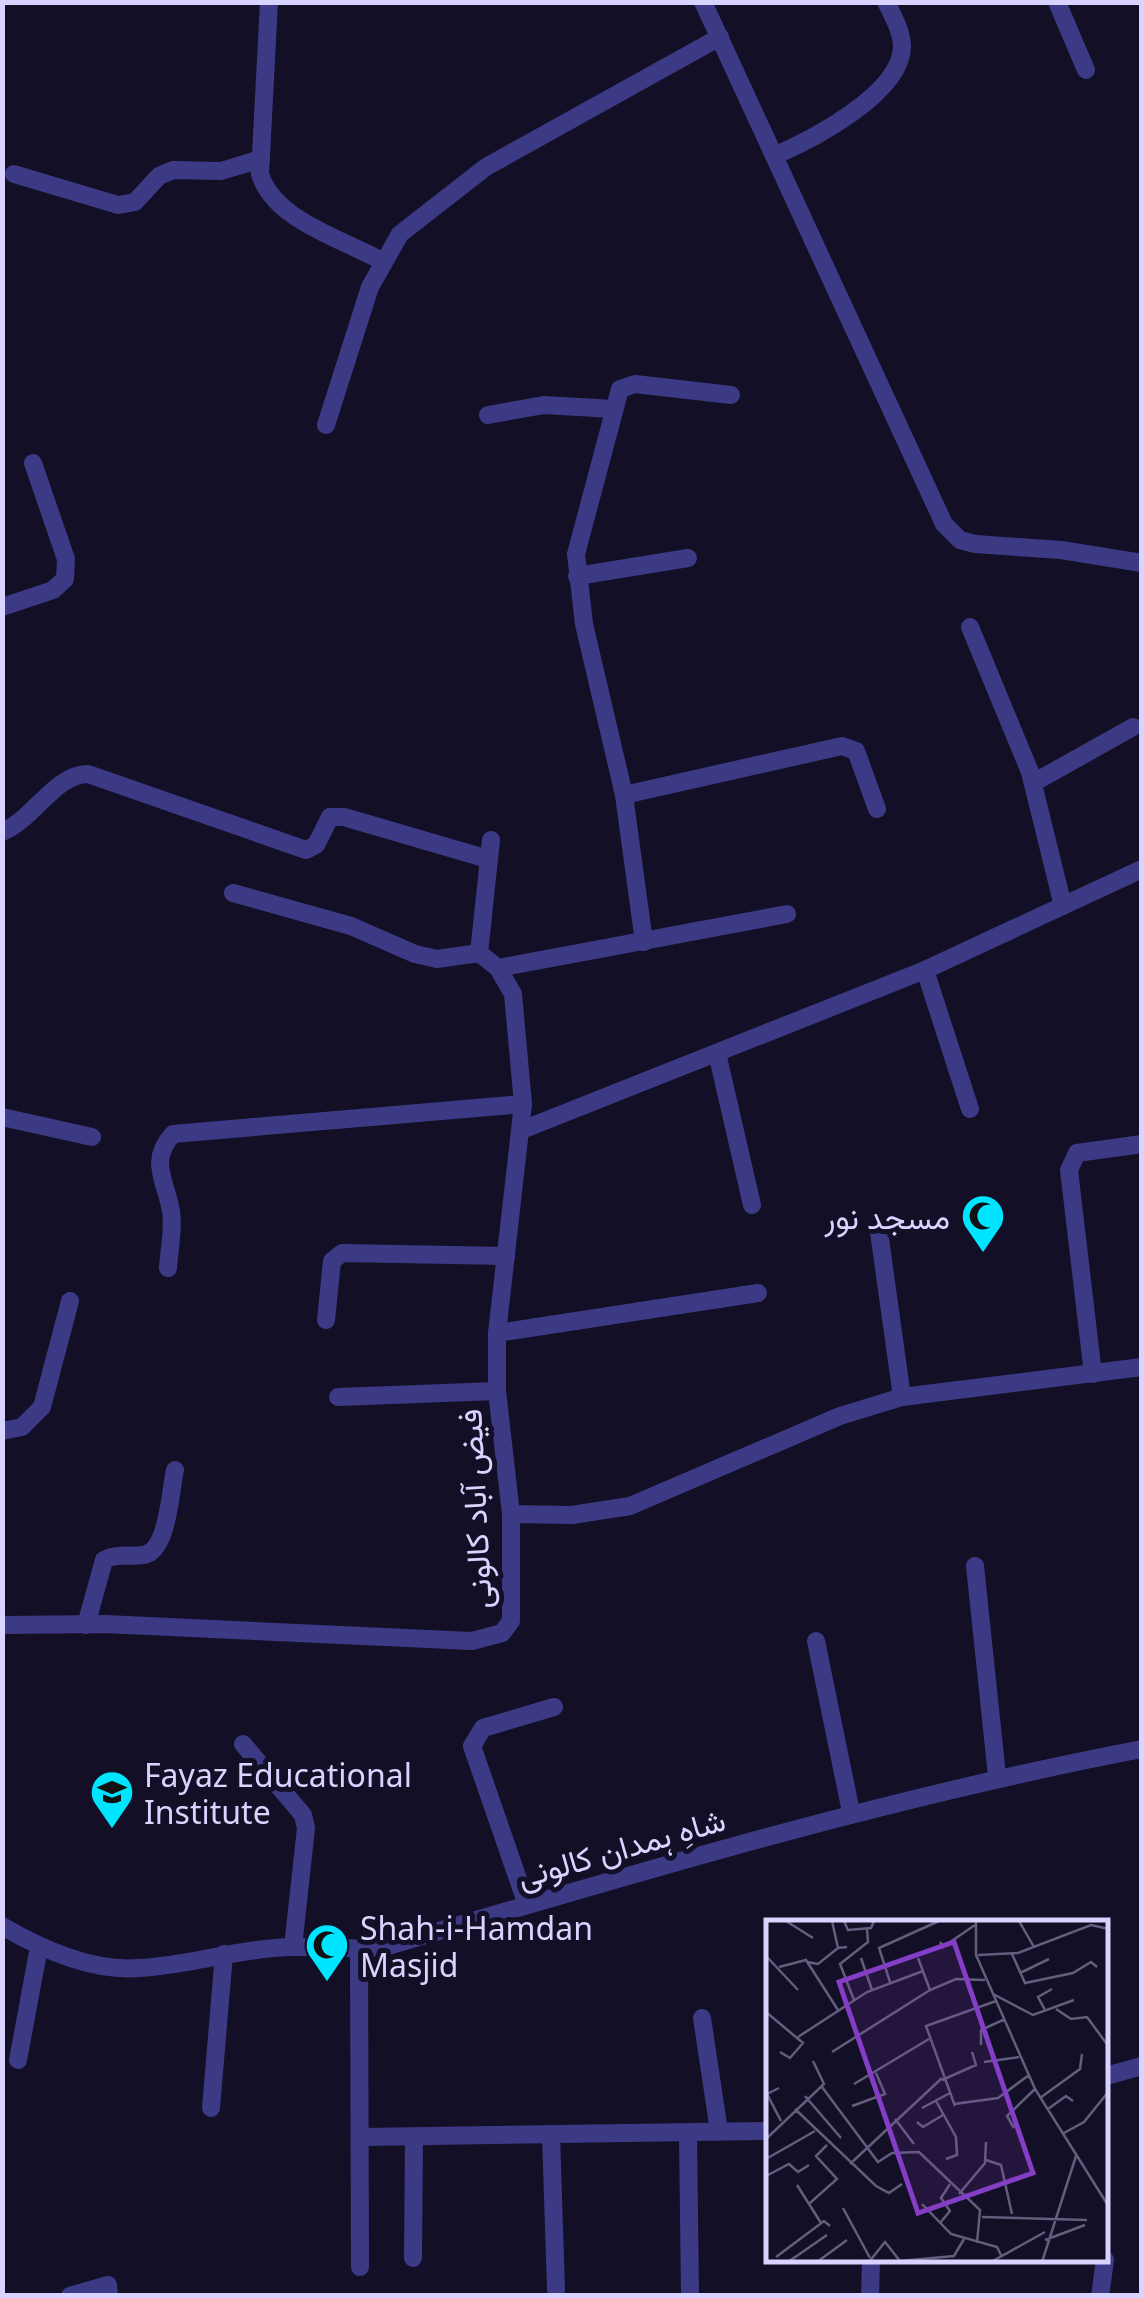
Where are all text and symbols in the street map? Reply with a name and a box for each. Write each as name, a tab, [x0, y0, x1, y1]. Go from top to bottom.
mosque icon: مسجد نور	[960, 1193, 1006, 1254]
place label: مسجد نور	[823, 1195, 950, 1238]
street label: فیض آباد کالونی	[447, 1408, 501, 1610]
place label: Fayaz Educational Institute	[144, 1753, 412, 1833]
school or university icon: Fayaz Educational Institute	[89, 1769, 135, 1830]
street label: شاہِ ہمدان کالونی	[512, 1797, 730, 1898]
place label: Shah-i-Hamdan Masjid	[360, 1906, 593, 1986]
inset map	[766, 1920, 1109, 2263]
mosque icon: Shah-i-Hamdan Masjid	[304, 1922, 350, 1983]

